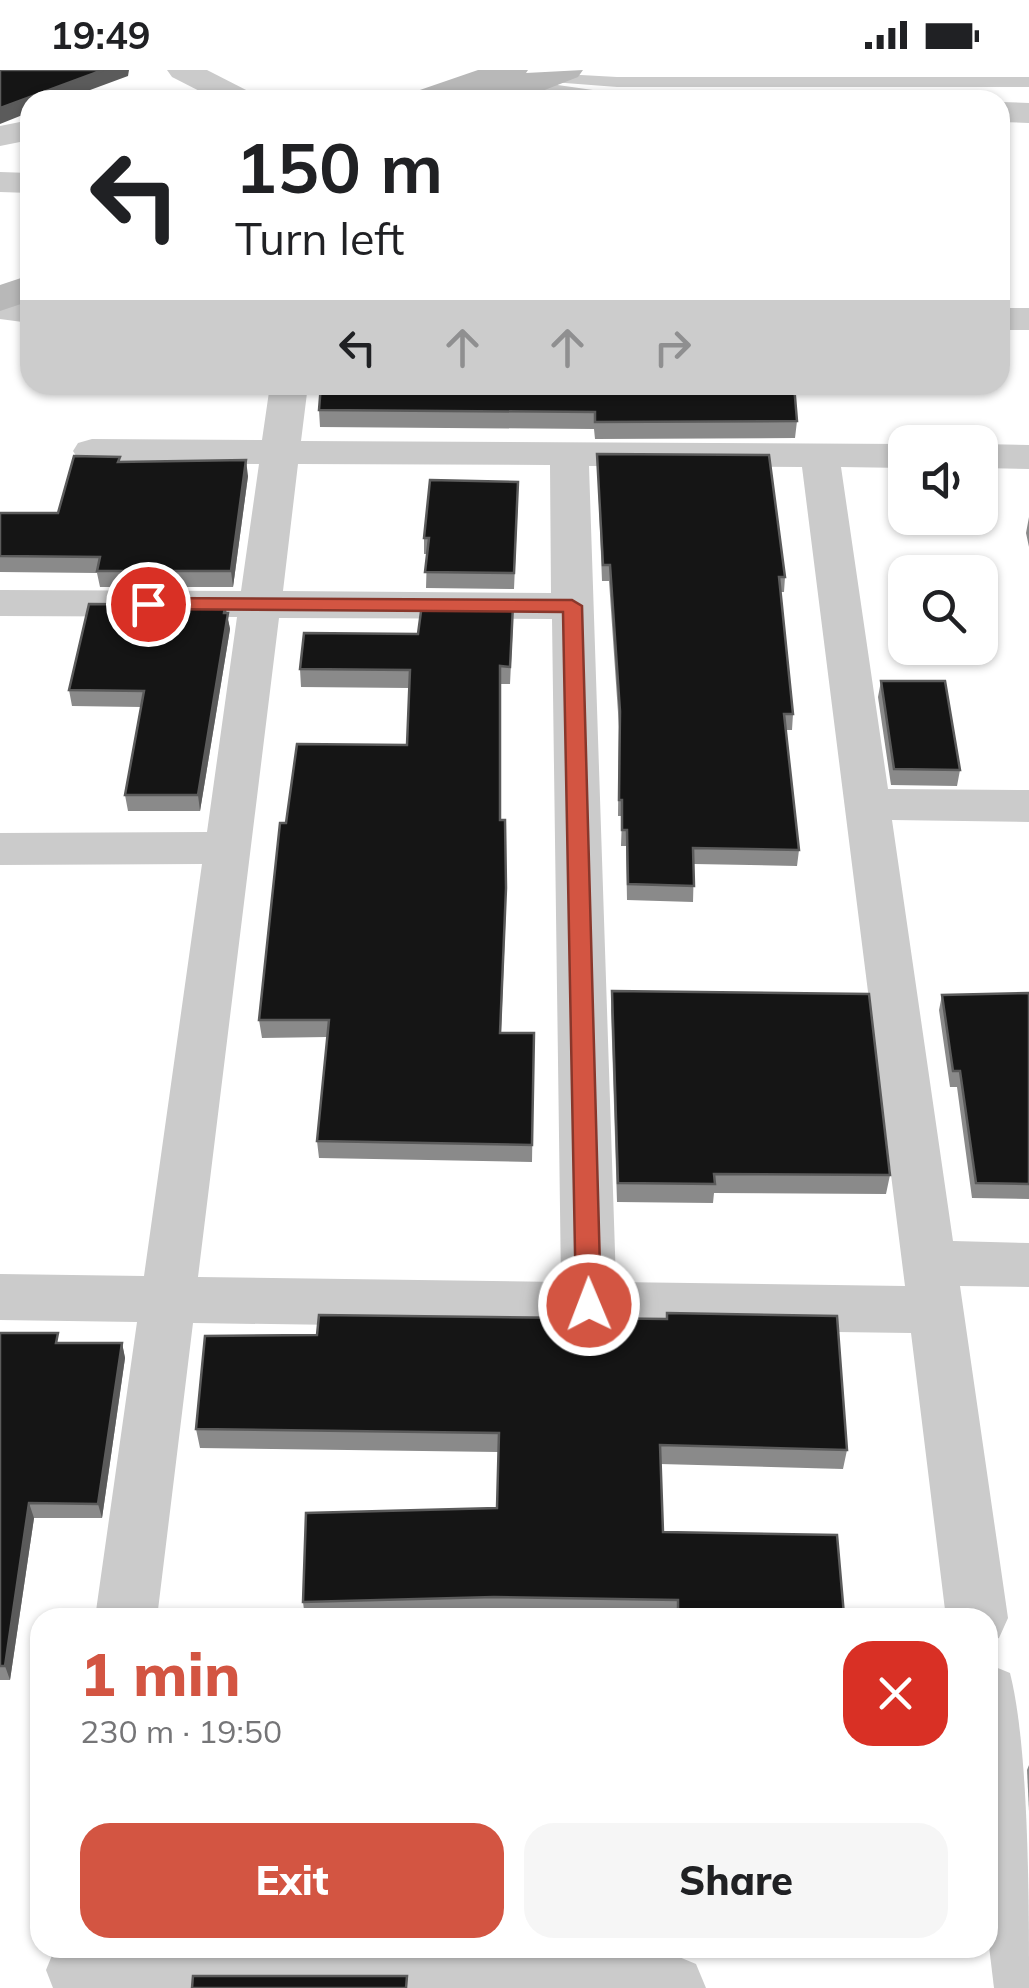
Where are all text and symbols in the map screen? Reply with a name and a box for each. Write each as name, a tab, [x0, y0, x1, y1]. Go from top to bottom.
text: 19:49	[50, 11, 151, 59]
text: 150 m	[235, 123, 443, 211]
icon: left	[70, 130, 200, 260]
text: Turn left	[235, 210, 404, 266]
icon: left	[330, 320, 385, 375]
icon: ahead	[435, 320, 490, 375]
icon: ahead	[540, 320, 595, 375]
icon: right	[645, 320, 700, 375]
map controls	[888, 425, 998, 665]
button: sound	[888, 425, 998, 535]
button: search	[888, 555, 998, 665]
pin	[106, 562, 191, 647]
icon: arrive	[121, 577, 176, 632]
position arrow	[537, 1253, 641, 1357]
text: 1 min	[80, 1636, 241, 1711]
button: close	[843, 1641, 948, 1746]
text: 230 m · 19:50	[80, 1711, 282, 1751]
button: Exit	[80, 1823, 504, 1938]
button: Share	[524, 1823, 948, 1938]

